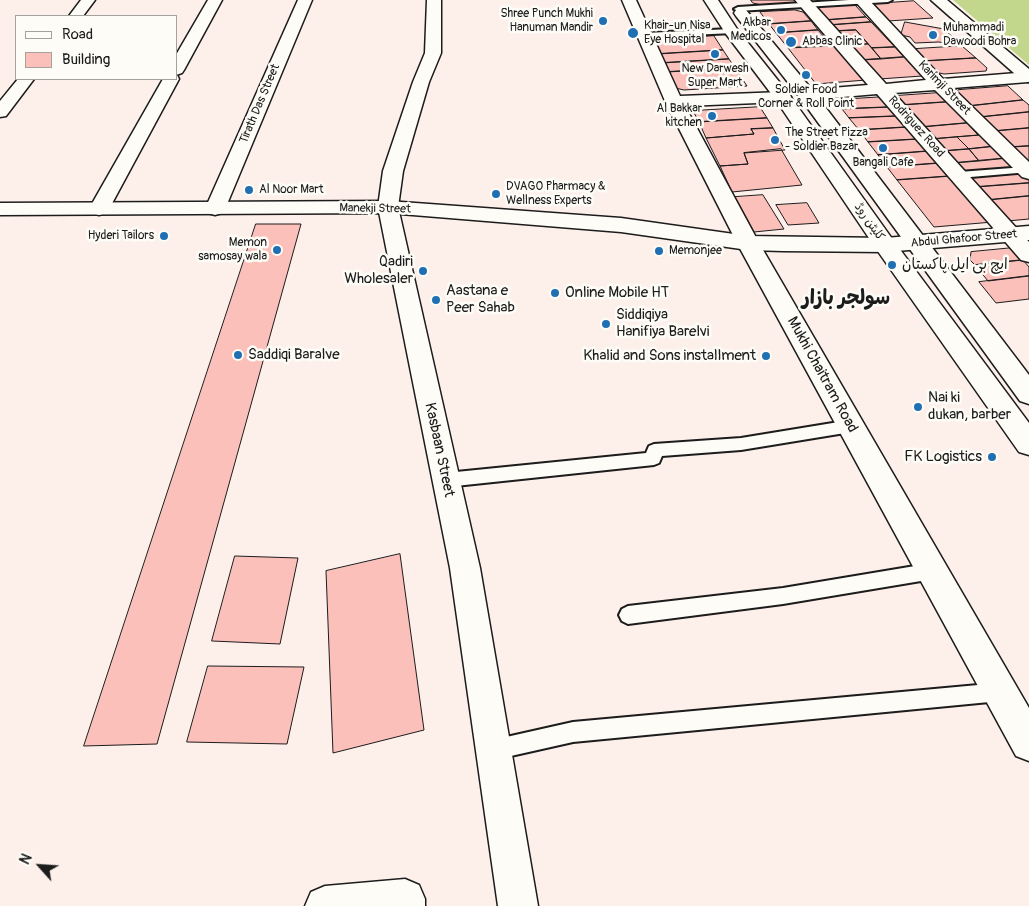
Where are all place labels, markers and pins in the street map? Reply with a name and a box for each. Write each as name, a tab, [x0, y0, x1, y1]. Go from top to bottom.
place label: Shree Punch Mukhi Hanuman Mandir	[501, 7, 593, 35]
marker: Shree Punch Mukhi Hanuman Mandir	[597, 15, 609, 27]
place label: Akbar Medicos	[731, 16, 771, 44]
place label: Khair-un Nisa Eye Hospital	[644, 19, 711, 47]
place label: Muhammadi Dawoodi Bohra	[943, 21, 1016, 49]
marker: Akbar Medicos	[775, 24, 787, 36]
marker: Khair-un Nisa Eye Hospital	[626, 26, 640, 40]
marker: Muhammadi Dawoodi Bohra	[927, 29, 939, 41]
marker: Abbas Clinic	[784, 35, 798, 49]
place label: Abbas Clinic	[802, 35, 862, 49]
marker: New Darwesh Super Mart	[709, 48, 721, 60]
place label: New Darwesh Super Mart	[681, 62, 749, 90]
marker: Soldier Food Corner & Roll Point	[800, 69, 812, 81]
place label: Soldier Food Corner & Roll Point	[758, 83, 854, 111]
place label: Al Bakkar kitchen	[657, 102, 702, 130]
marker: Al Bakkar kitchen	[706, 110, 718, 122]
place label: The Street Pizza - Soldier Bazar	[785, 126, 868, 154]
marker: The Street Pizza - Soldier Bazar	[769, 134, 781, 146]
marker: Bangali Cafe	[877, 142, 889, 154]
place label: Bangali Cafe	[852, 156, 914, 170]
place label: DVAGO Pharmacy & Wellness Experts	[506, 180, 605, 208]
place label: Al Noor Mart	[259, 183, 323, 197]
marker: Al Noor Mart	[243, 184, 255, 196]
marker: DVAGO Pharmacy & Wellness Experts	[490, 188, 502, 200]
place label: Hyderi Tailors	[88, 229, 154, 243]
marker: Hyderi Tailors	[158, 230, 170, 242]
place label: Memon samosay wala	[198, 236, 267, 264]
marker: Memon samosay wala	[271, 244, 283, 256]
place label: Memonjee	[669, 244, 722, 258]
marker: Memonjee	[653, 245, 665, 257]
place label: Qadiri Wholesaler	[344, 253, 413, 288]
place label: ایچ بی ایل پاکستان	[902, 256, 1008, 274]
marker: ایچ بی ایل پاکستان	[886, 259, 898, 271]
marker: Qadiri Wholesaler	[417, 265, 429, 277]
place label: Aastana e Peer Sahab	[446, 282, 515, 317]
place label: Online Mobile HT	[565, 284, 669, 302]
marker: Online Mobile HT	[549, 287, 561, 299]
marker: Aastana e Peer Sahab	[430, 294, 442, 306]
place label: Siddiqiya Hanifiya Barelvi	[616, 306, 709, 341]
marker: Siddiqiya Hanifiya Barelvi	[600, 318, 612, 330]
place label: Saddiqi Baralve	[248, 346, 340, 364]
place label: Khalid and Sons installment	[583, 347, 756, 365]
marker: Saddiqi Baralve	[232, 349, 244, 361]
marker: Khalid and Sons installment	[760, 350, 772, 362]
place label: Nai ki dukan, barber	[928, 389, 1011, 424]
marker: Nai ki dukan, barber	[912, 401, 924, 413]
place label: FK Logistics	[904, 448, 982, 466]
marker: FK Logistics	[986, 451, 998, 463]

